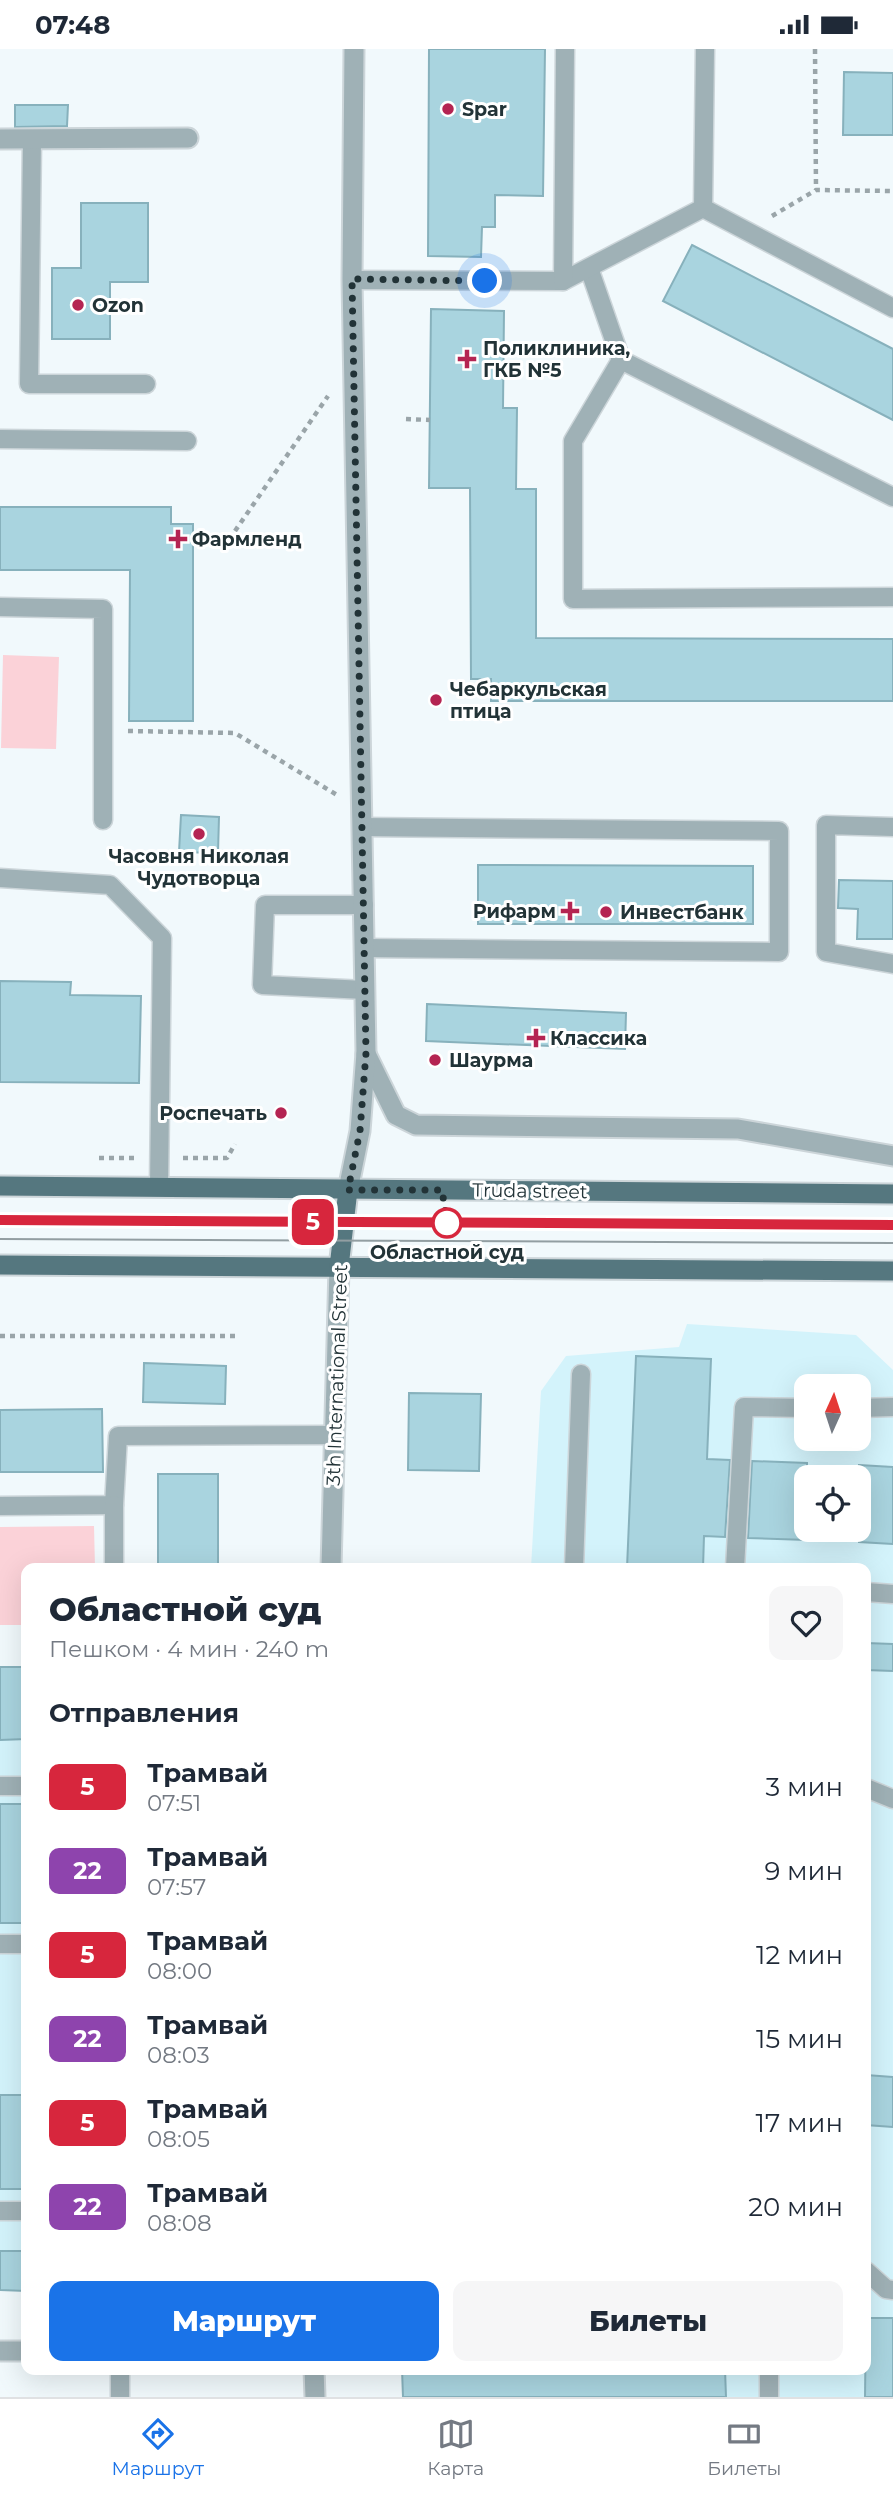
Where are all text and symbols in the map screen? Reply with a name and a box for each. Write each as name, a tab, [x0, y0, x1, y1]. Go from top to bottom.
text: 07:48	[35, 9, 110, 41]
place label: Spar	[462, 98, 507, 121]
marker: Spar	[440, 101, 456, 117]
your location	[467, 263, 502, 298]
place label: Ozon	[92, 294, 144, 317]
marker: Ozon	[70, 297, 86, 313]
place label: Поликлиника, ГКБ №5	[483, 337, 630, 382]
marker: Поликлиника, ГКБ №5	[457, 349, 477, 369]
place label: Фармленд	[192, 528, 302, 551]
marker: Фармленд	[170, 531, 186, 547]
place label: Чебаркульская птица	[450, 678, 607, 723]
marker: Чебаркульская птица	[428, 692, 444, 708]
marker: Часовня Николая Чудотворца	[191, 826, 207, 842]
place label: Часовня Николая Чудотворца	[109, 845, 289, 890]
place label: Рифарм	[473, 900, 556, 923]
place label: Инвестбанк	[620, 901, 744, 924]
marker: Рифарм	[562, 903, 578, 919]
marker: Инвестбанк	[598, 904, 614, 920]
place label: Классика	[550, 1027, 647, 1050]
marker: Классика	[528, 1030, 544, 1046]
place label: Шаурма	[449, 1049, 533, 1072]
marker: Шаурма	[427, 1052, 443, 1068]
place label: Роспечать	[159, 1102, 267, 1125]
marker: Роспечать	[273, 1105, 289, 1121]
street label: Truda street	[472, 1178, 588, 1204]
line badge: 5	[290, 1199, 336, 1245]
text: 5	[306, 1207, 320, 1236]
marker: Областной суд	[432, 1208, 462, 1238]
place label: Областной суд	[370, 1241, 524, 1264]
street label: 3th International Street	[322, 1264, 352, 1486]
north arrow	[794, 1374, 872, 1451]
map controls	[794, 1374, 871, 1542]
button: locate	[794, 1465, 871, 1542]
button: heart	[769, 1586, 843, 1660]
text: Областной суд	[49, 1589, 321, 1629]
text: Пешком · 4 мин · 240 m	[49, 1635, 329, 1663]
text: Отправления	[49, 1697, 239, 1729]
text: Трамвай	[147, 1757, 268, 1789]
text: 3 мин	[766, 1771, 843, 1803]
text: 5	[80, 1772, 95, 1801]
text: 07:51	[147, 1789, 201, 1817]
text: Трамвай	[147, 1841, 268, 1873]
text: 9 мин	[764, 1855, 843, 1887]
text: 22	[73, 1856, 102, 1885]
text: 07:57	[147, 1873, 206, 1901]
text: Трамвай	[147, 1925, 268, 1957]
text: 12 мин	[756, 1939, 843, 1971]
text: 5	[80, 1940, 95, 1969]
text: 08:00	[147, 1957, 212, 1985]
text: Трамвай	[147, 2009, 268, 2041]
text: 15 мин	[756, 2023, 843, 2055]
text: 22	[73, 2024, 102, 2053]
text: 08:03	[147, 2041, 210, 2069]
text: Трамвай	[147, 2093, 268, 2125]
text: 17 мин	[756, 2107, 843, 2139]
text: 5	[80, 2108, 95, 2137]
text: 08:05	[147, 2125, 210, 2153]
text: Трамвай	[147, 2177, 268, 2209]
text: 20 мин	[748, 2191, 843, 2223]
text: 22	[73, 2192, 102, 2221]
text: 08:08	[147, 2209, 212, 2237]
button: Маршрут	[49, 2281, 439, 2361]
button: Билеты	[453, 2281, 843, 2361]
tab: Маршрут	[112, 2415, 204, 2480]
tab: Карта	[427, 2415, 484, 2480]
tab: Билеты	[707, 2415, 781, 2480]

